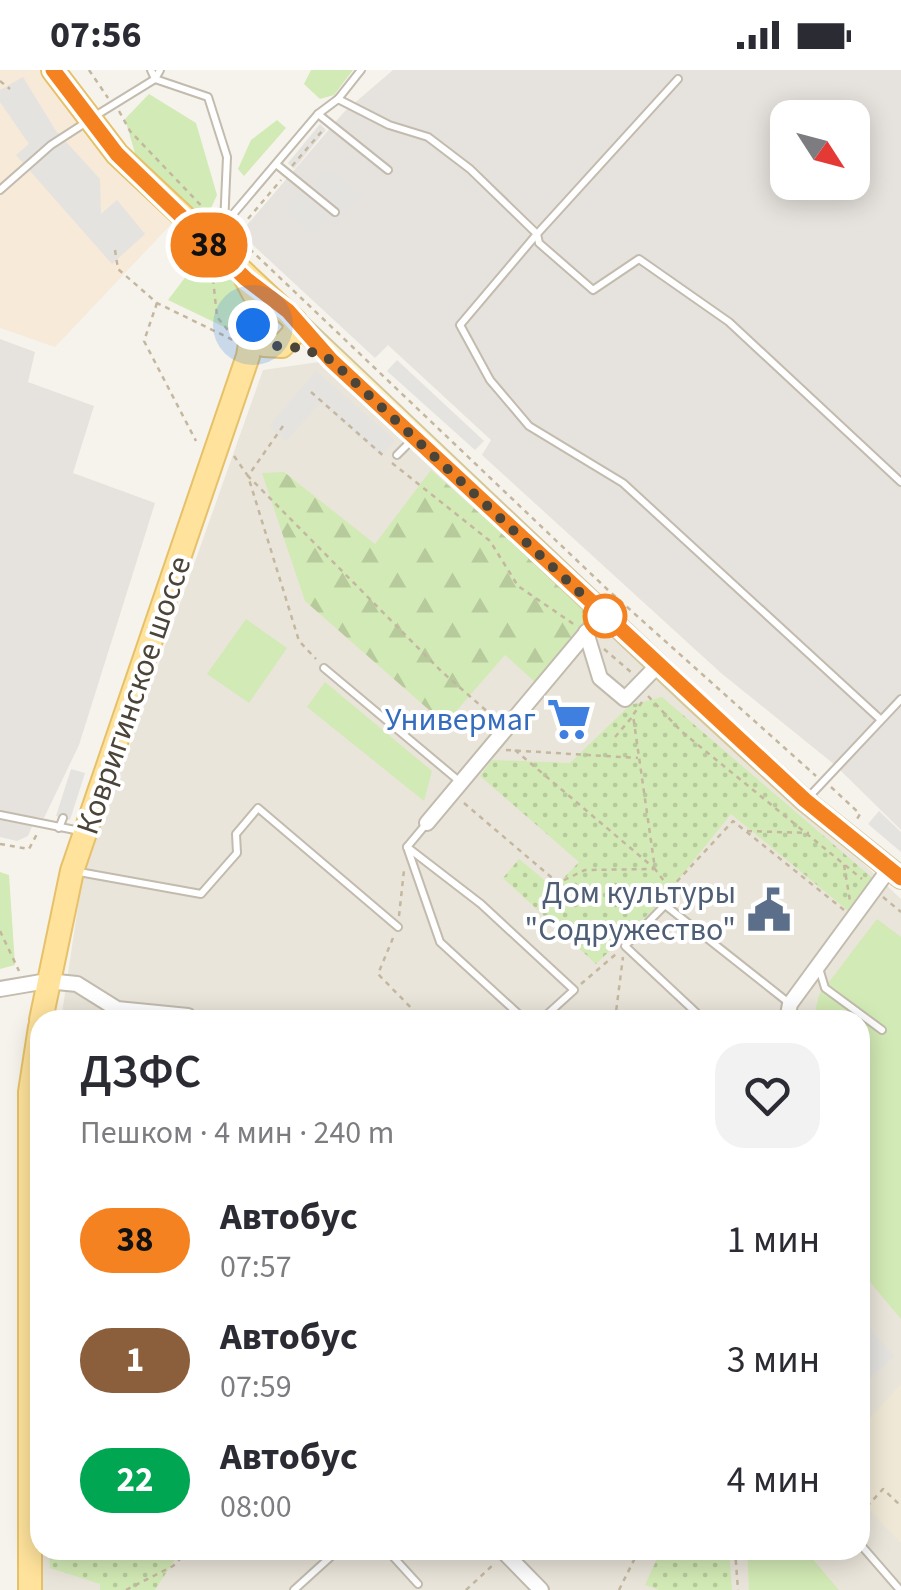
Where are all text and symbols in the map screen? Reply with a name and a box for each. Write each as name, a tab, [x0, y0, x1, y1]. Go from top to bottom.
text: 07:56	[50, 8, 142, 62]
north arrow	[770, 100, 870, 200]
map controls	[770, 100, 870, 200]
line badge: 38	[164, 212, 254, 278]
text: 38	[191, 220, 227, 270]
your location	[228, 300, 278, 350]
street label: Ковригинское шоссе	[65, 550, 203, 841]
unlabelled marker	[584, 595, 626, 637]
supermarket icon: Универмаг	[545, 695, 593, 743]
place label: Универмаг	[385, 697, 536, 743]
place label: Дом культуры "Содружество"	[525, 870, 736, 953]
public building icon: Дом культуры "Содружество"	[745, 886, 793, 934]
text: ДЗФС	[80, 1038, 202, 1106]
button: heart	[715, 1043, 820, 1148]
text: Пешком · 4 мин · 240 m	[80, 1110, 394, 1156]
text: Автобус	[220, 1190, 358, 1244]
text: 1 мин	[727, 1213, 820, 1267]
text: 38	[117, 1215, 153, 1265]
text: 07:57	[220, 1244, 292, 1290]
text: Автобус	[220, 1310, 358, 1364]
text: 3 мин	[727, 1333, 820, 1387]
text: 1	[126, 1335, 144, 1385]
text: 07:59	[220, 1364, 292, 1410]
text: Автобус	[220, 1430, 358, 1484]
text: 4 мин	[727, 1453, 820, 1507]
text: 22	[117, 1455, 153, 1505]
text: 08:00	[220, 1484, 292, 1530]

